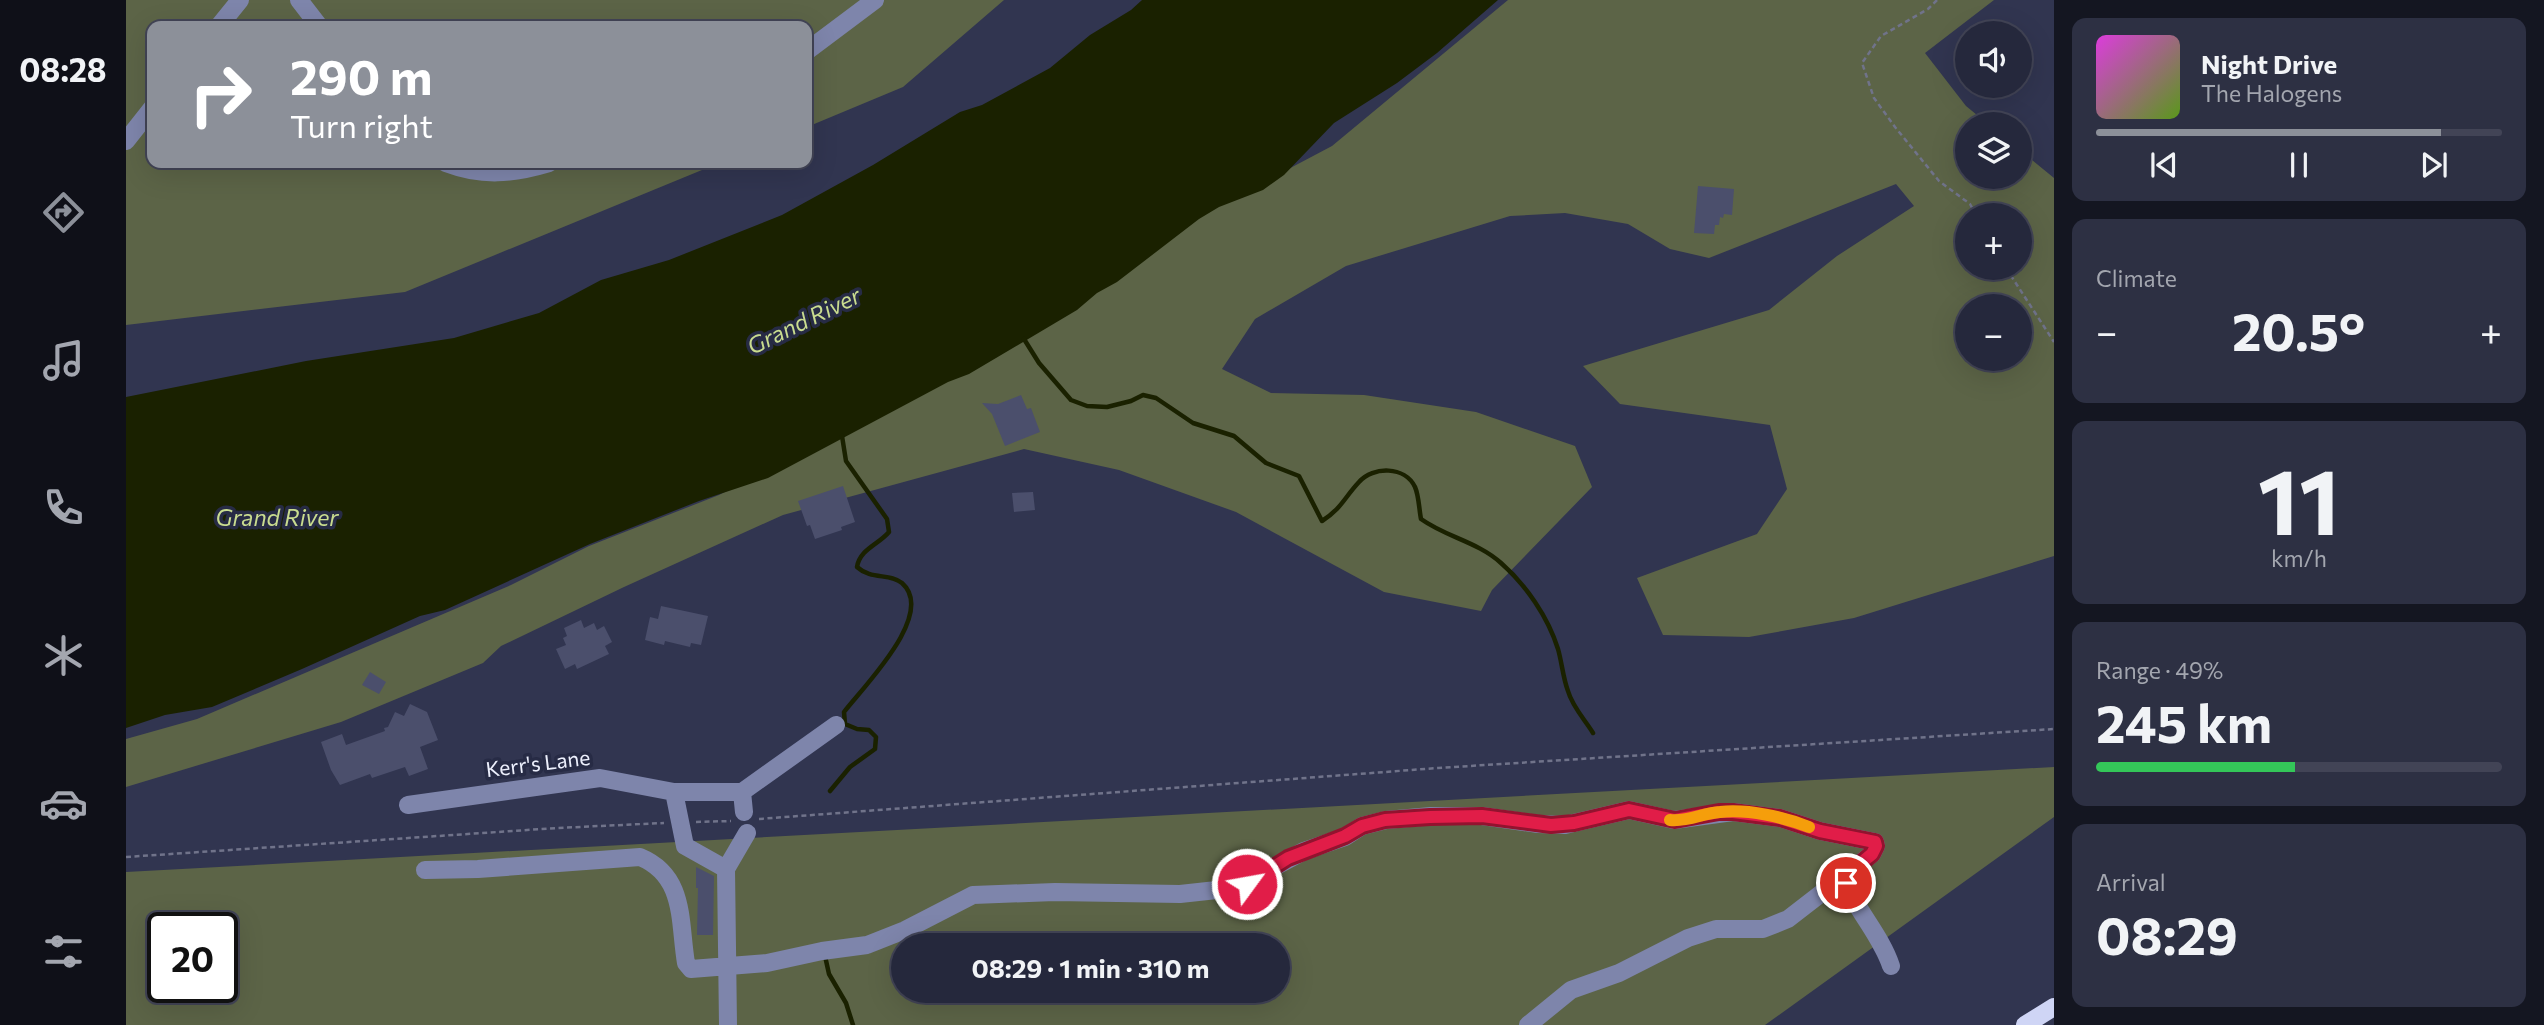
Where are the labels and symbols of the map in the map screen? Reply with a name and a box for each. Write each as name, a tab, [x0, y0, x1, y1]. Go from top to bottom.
water label: Grand River	[742, 280, 866, 360]
water label: Grand River	[216, 503, 339, 531]
street label: Kerr's Lane	[484, 744, 592, 781]
position arrow	[1210, 847, 1284, 921]
pin	[1816, 853, 1876, 913]
speed limit sign: 20	[147, 912, 238, 1003]

